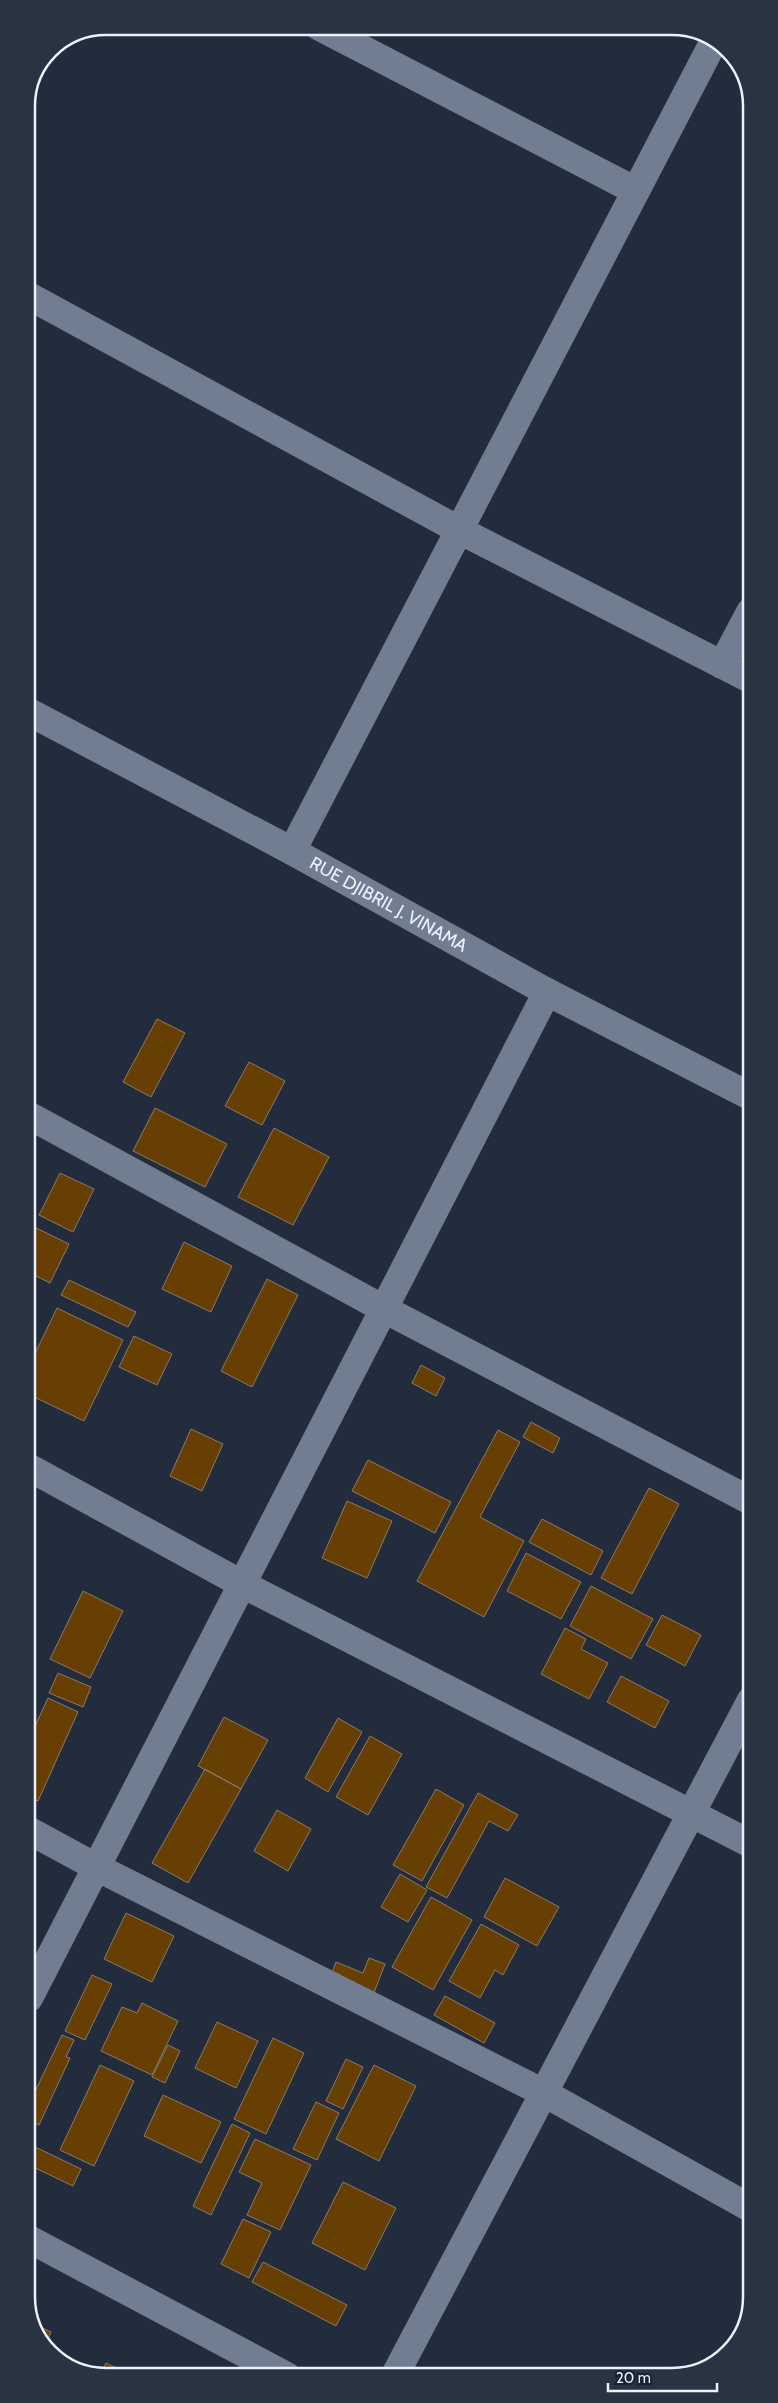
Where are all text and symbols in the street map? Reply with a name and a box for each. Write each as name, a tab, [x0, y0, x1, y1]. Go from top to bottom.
street label: RUE DJIBRIL J. VINAMA	[306, 852, 471, 957]
scale bar	[608, 2360, 717, 2392]
text: 20 m	[616, 2369, 651, 2387]

